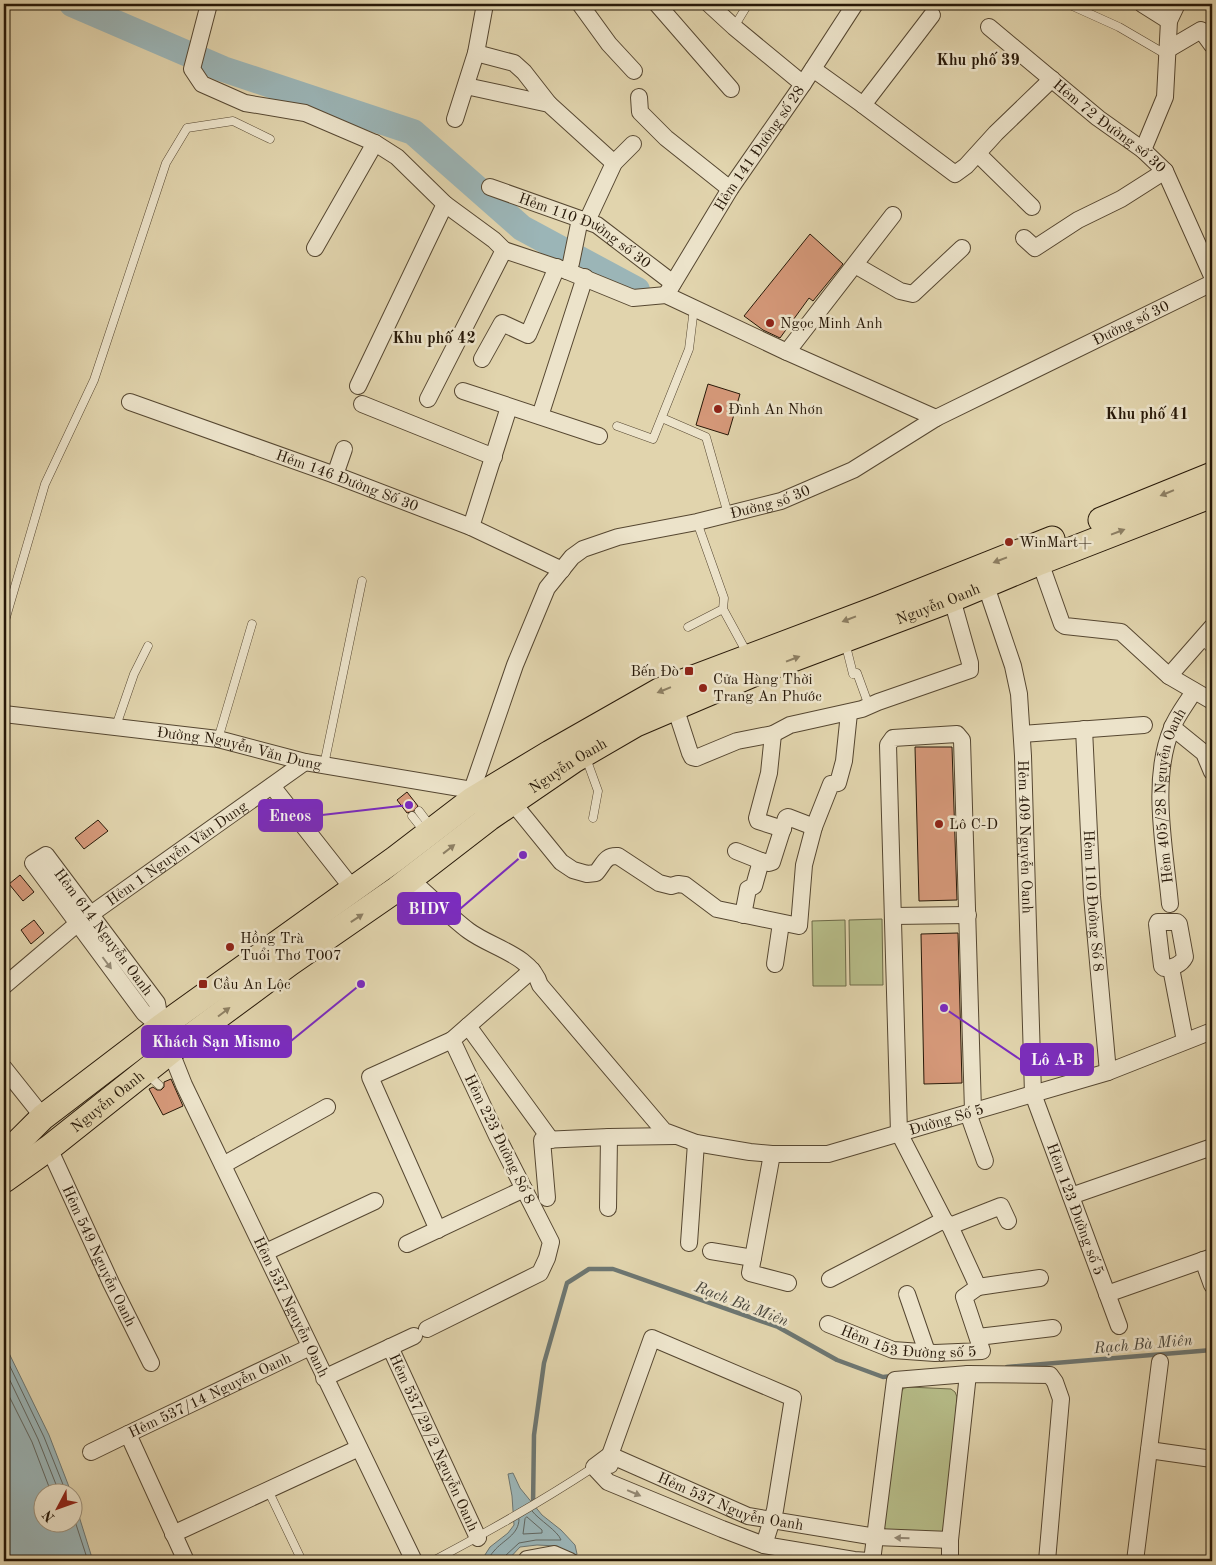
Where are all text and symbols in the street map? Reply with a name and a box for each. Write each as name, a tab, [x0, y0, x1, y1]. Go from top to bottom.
district label: Khu phố 39	[936, 51, 1020, 69]
street label: Hẻm 72 Đường số 30	[1049, 78, 1168, 176]
street label: Hẻm 141 Đường số 28	[713, 84, 808, 214]
street label: Hẻm 110 Đường số 30	[516, 192, 653, 272]
street label: Đường số 30	[1091, 299, 1172, 349]
marker: Ngọc Minh Anh	[764, 317, 776, 329]
place label: Ngọc Minh Anh	[780, 317, 883, 332]
district label: Khu phố 42	[392, 329, 476, 347]
marker: Đình An Nhơn	[712, 403, 724, 415]
place label: Đình An Nhơn	[728, 403, 823, 418]
district label: Khu phố 41	[1105, 405, 1189, 423]
street label: Hẻm 146 Đường Số 30	[273, 449, 420, 515]
street label: Đường số 30	[729, 483, 813, 522]
one-way arrow	[1160, 490, 1174, 498]
one-way arrow	[1110, 528, 1125, 535]
marker: WinMart+	[1003, 536, 1015, 548]
place label: WinMart+	[1019, 536, 1092, 551]
one-way arrow	[992, 556, 1007, 564]
street label: Nguyễn Oanh	[894, 582, 983, 628]
one-way arrow	[841, 616, 856, 623]
one-way arrow	[786, 655, 801, 663]
place label: Bến Đò	[630, 664, 679, 680]
marker: Bến Đò	[683, 665, 695, 677]
place label: Cửa Hàng Thời Trang An Phước	[713, 673, 822, 705]
marker: Cửa Hàng Thời Trang An Phước	[697, 682, 709, 694]
one-way arrow	[657, 686, 671, 694]
street label: Hẻm 405/28 Nguyễn Oanh	[1154, 706, 1190, 884]
street label: Đường Nguyễn Văn Dung	[156, 726, 323, 774]
street label: Nguyễn Oanh	[527, 737, 610, 797]
street label: Hẻm 409 Nguyễn Oanh	[1014, 760, 1034, 914]
street label: Hẻm 1 Nguyễn Văn Dung	[104, 799, 251, 909]
callout: Eneos	[259, 800, 322, 831]
text: Eneos	[269, 809, 311, 825]
marker: Lô C-D	[933, 818, 945, 830]
place label: Lô C-D	[949, 818, 998, 833]
street label: Hẻm 110 Đường Số 8	[1080, 829, 1105, 972]
one-way arrow	[442, 844, 456, 854]
street label: Hẻm 614 Nguyễn Oanh	[50, 867, 155, 999]
callout: BIDV	[398, 893, 460, 924]
text: BIDV	[408, 902, 450, 918]
one-way arrow	[350, 913, 364, 923]
place label: Hồng Trà Tuổi Thơ T007	[240, 930, 342, 964]
marker: Hồng Trà Tuổi Thơ T007	[224, 941, 236, 953]
one-way arrow	[102, 956, 112, 970]
place label: Cầu An Lộc	[213, 976, 291, 993]
marker: Cầu An Lộc	[197, 978, 209, 990]
one-way arrow	[217, 1007, 231, 1017]
callout: Khách Sạn Mismo	[142, 1026, 291, 1057]
text: Khách Sạn Mismo	[152, 1035, 280, 1051]
callout: Lô A-B	[1021, 1044, 1093, 1075]
text: Lô A-B	[1031, 1053, 1083, 1069]
street label: Nguyễn Oanh	[69, 1069, 148, 1136]
street label: Hẻm 223 Đường Số 8	[461, 1072, 537, 1207]
street label: Đường Số 5	[908, 1103, 986, 1139]
street label: Hẻm 123 Đường số 5	[1043, 1142, 1105, 1278]
street label: Hẻm 549 Nguyễn Oanh	[58, 1184, 138, 1329]
street label: Hẻm 537 Nguyễn Oanh	[250, 1235, 330, 1380]
water label: Rạch Bà Miên	[691, 1279, 790, 1330]
street label: Hẻm 153 Đường số 5	[838, 1324, 977, 1362]
water label: Rạch Bà Miên	[1092, 1333, 1193, 1357]
street label: Hẻm 537/14 Nguyễn Oanh	[127, 1351, 294, 1442]
street label: Hẻm 537/29/2 Nguyễn Oanh	[385, 1352, 480, 1534]
street label: Hẻm 537 Nguyễn Oanh	[655, 1471, 804, 1534]
north arrow	[32, 1482, 82, 1532]
one-way arrow	[627, 1489, 641, 1497]
text: N	[40, 1507, 58, 1525]
one-way arrow	[893, 1533, 909, 1541]

